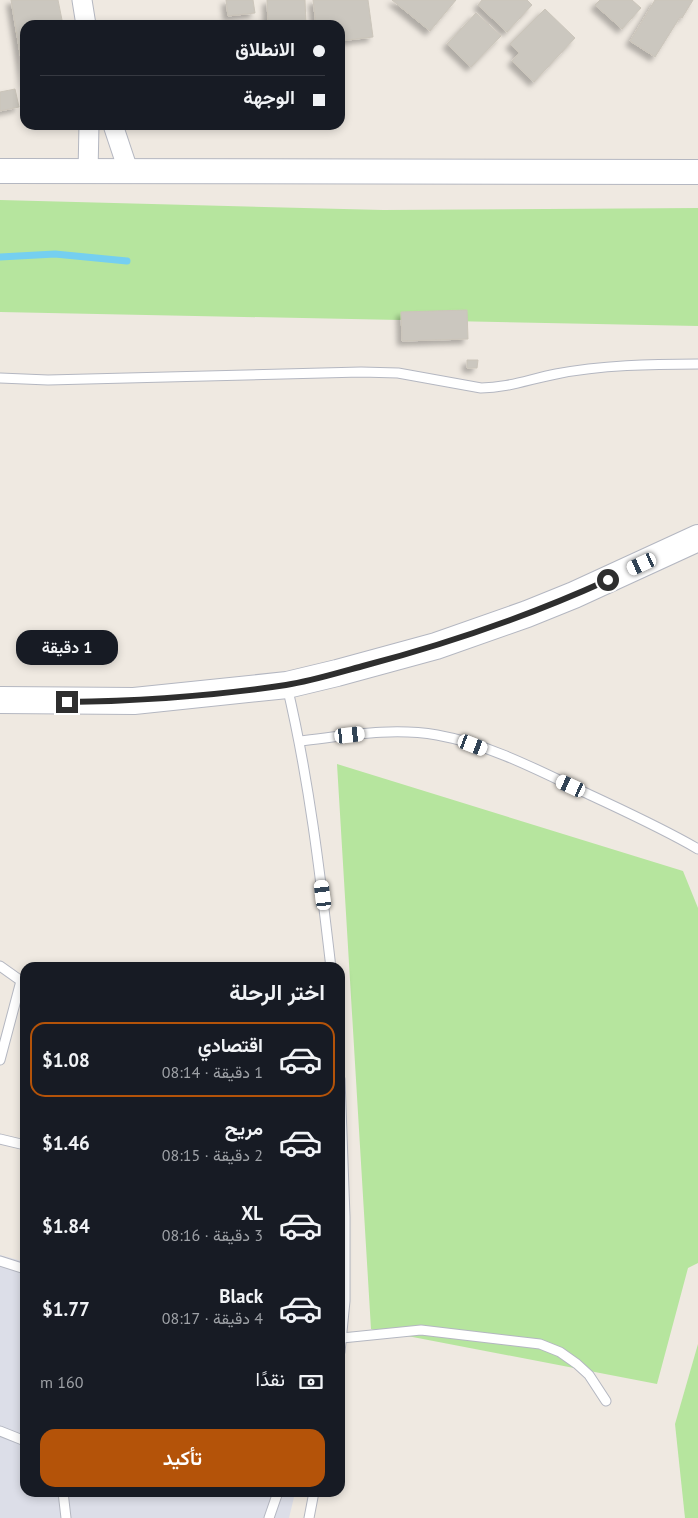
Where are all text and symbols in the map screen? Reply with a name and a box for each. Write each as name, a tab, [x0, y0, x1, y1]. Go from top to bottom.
text: الانطلاق	[235, 37, 295, 61]
text: الوجهة	[243, 85, 295, 109]
car	[625, 551, 658, 577]
route start	[597, 569, 619, 591]
callout: 1 دقيقة	[16, 630, 118, 664]
text: 1 دقيقة	[42, 637, 92, 657]
route end	[56, 691, 78, 713]
car	[334, 726, 365, 744]
car	[456, 733, 489, 757]
car	[554, 773, 587, 799]
car	[313, 879, 332, 911]
text: اختر الرحلة	[229, 978, 325, 1006]
text: اقتصادي	[198, 1033, 263, 1057]
icon: car	[278, 1037, 323, 1082]
text: $1.08	[42, 1048, 90, 1072]
text: 1 دقيقة · 08:14	[162, 1062, 263, 1082]
text: مريح	[225, 1116, 263, 1140]
icon: car	[278, 1120, 323, 1165]
text: $1.46	[42, 1131, 90, 1155]
text: 2 دقيقة · 08:15	[162, 1145, 263, 1165]
text: XL	[241, 1201, 263, 1225]
icon: car	[278, 1203, 323, 1248]
text: $1.84	[42, 1214, 90, 1238]
text: 3 دقيقة · 08:16	[162, 1225, 263, 1245]
text: Black	[219, 1284, 263, 1308]
icon: car	[278, 1286, 323, 1331]
text: $1.77	[42, 1297, 90, 1321]
text: 4 دقيقة · 08:17	[162, 1308, 263, 1328]
text: نقدًا	[256, 1367, 285, 1391]
icon: cash	[297, 1368, 325, 1396]
text: 160 m	[40, 1372, 83, 1392]
button: تأكيد	[40, 1429, 325, 1487]

